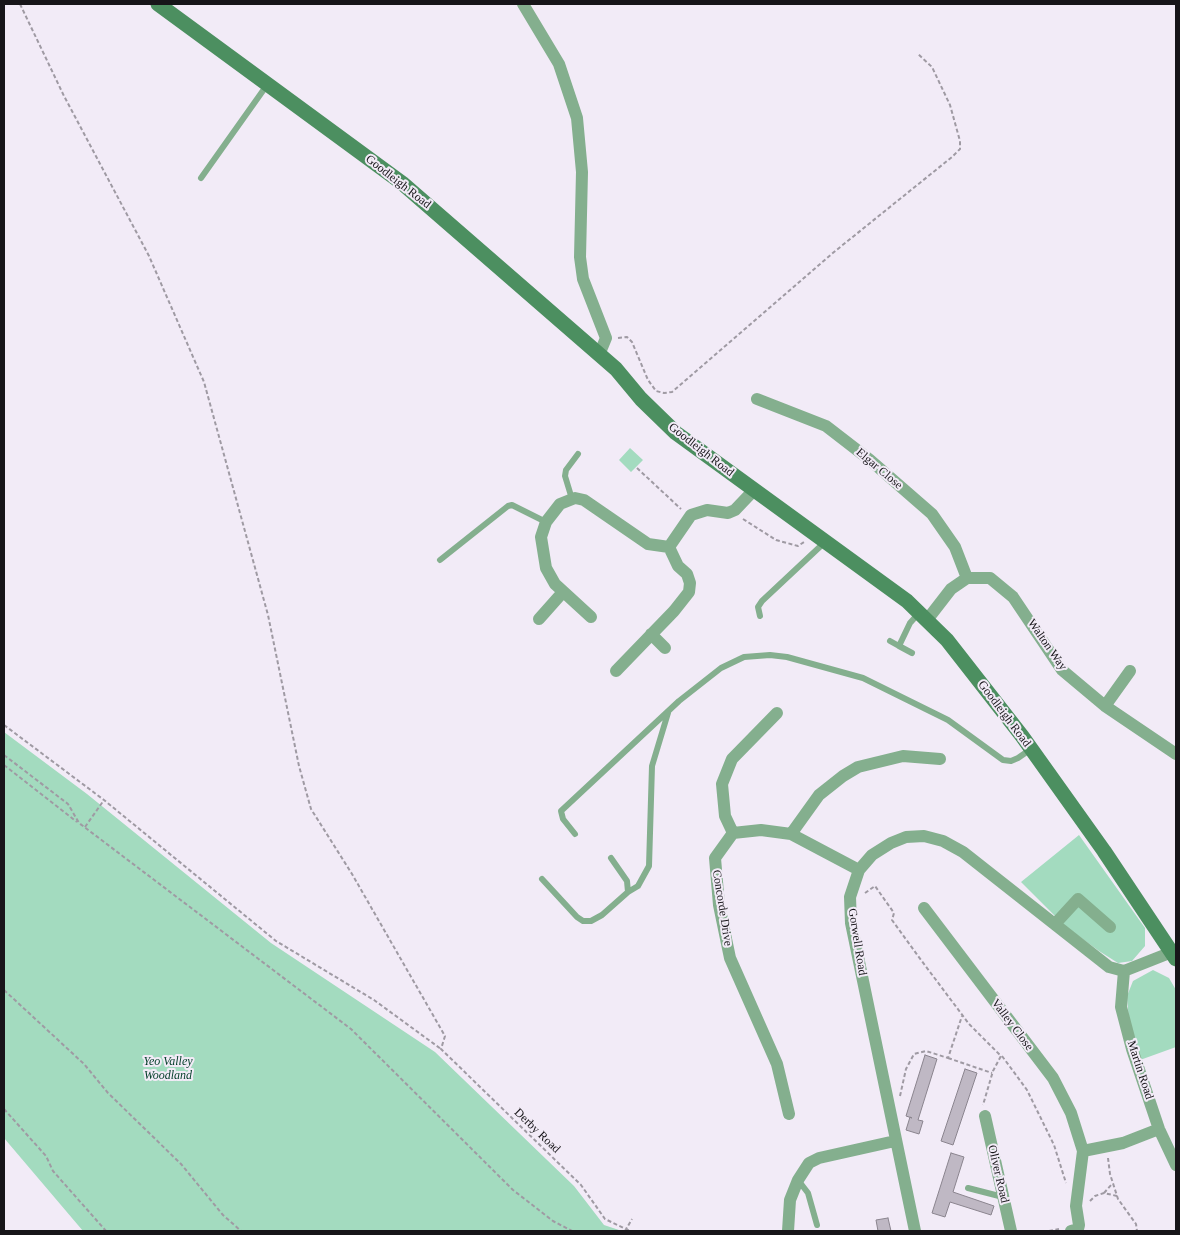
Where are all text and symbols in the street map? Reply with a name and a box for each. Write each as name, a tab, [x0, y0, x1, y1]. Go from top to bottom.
street label: Goodleigh Road	[362, 152, 434, 212]
street label: Goodleigh Road	[665, 420, 737, 480]
street label: Elgar Close	[853, 445, 905, 493]
street label: Walton Way	[1024, 617, 1070, 673]
street label: Goodleigh Road	[974, 678, 1034, 750]
street label: Concorde Drive	[709, 869, 735, 947]
street label: Gorwell Road	[845, 907, 869, 977]
street label: Valley Close	[988, 996, 1036, 1054]
street label: Martin Road	[1124, 1039, 1156, 1101]
park label: Yeo Valley Woodland	[143, 1055, 193, 1083]
street label: Derby Road	[511, 1106, 563, 1156]
street label: Oliver Road	[984, 1144, 1012, 1204]

